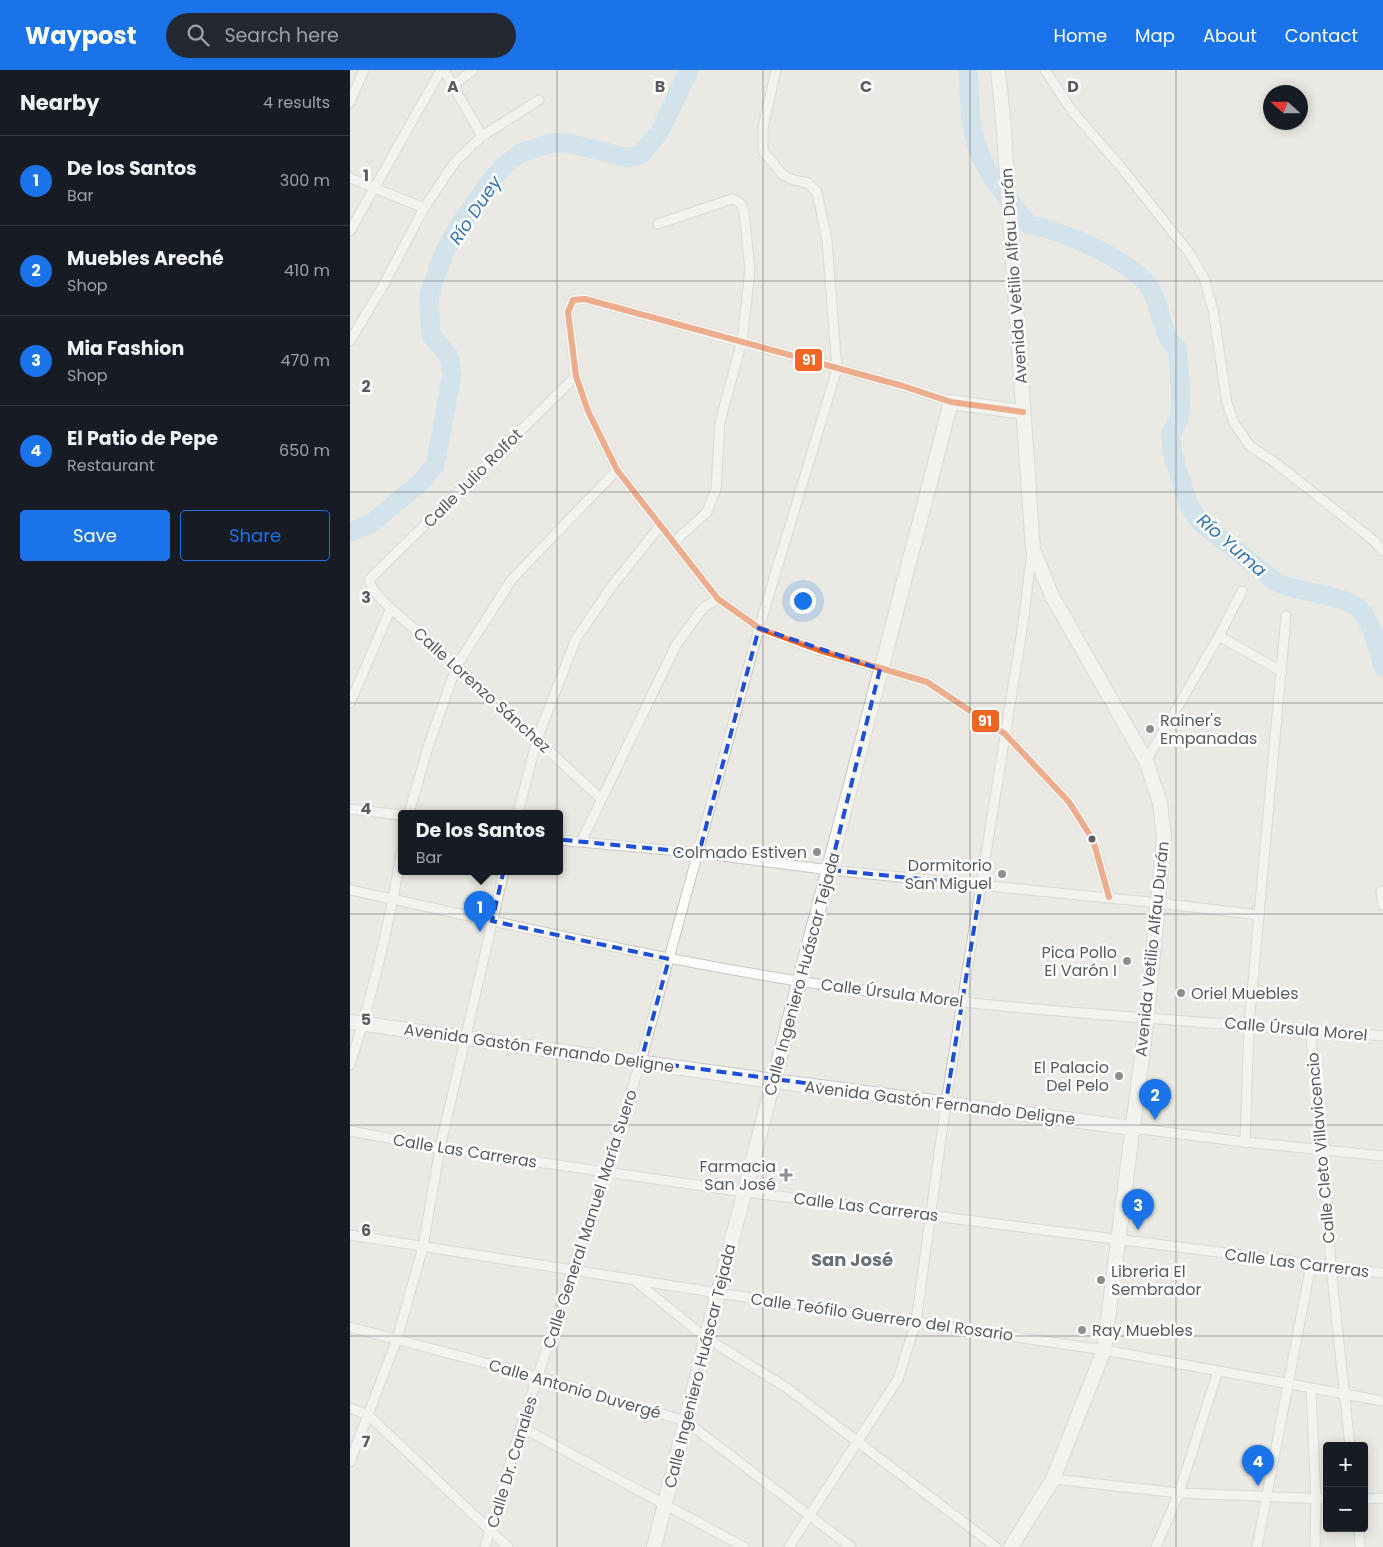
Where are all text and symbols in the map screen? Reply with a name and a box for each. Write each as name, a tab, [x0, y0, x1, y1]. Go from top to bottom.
search box	[166, 13, 516, 58]
text: Waypost	[25, 19, 136, 52]
icon: search	[184, 21, 212, 49]
text: Search here	[224, 22, 339, 49]
text: Home	[1053, 23, 1107, 48]
text: Map	[1135, 23, 1175, 48]
text: About	[1203, 23, 1257, 48]
text: Contact	[1285, 23, 1358, 48]
text: A	[447, 75, 459, 98]
text: B	[655, 75, 665, 98]
text: C	[860, 75, 872, 98]
text: D	[1067, 75, 1079, 98]
north arrow	[1263, 85, 1308, 130]
text: Nearby	[20, 88, 100, 117]
text: 4 results	[263, 91, 330, 114]
text: De los Santos	[67, 155, 197, 182]
text: 1	[363, 164, 369, 187]
street label: Avenida Vetilio Alfau Durán	[995, 167, 1033, 385]
text: 1	[33, 169, 39, 192]
text: 300 m	[280, 169, 330, 192]
water label: Río Duey	[443, 170, 508, 249]
text: Bar	[67, 184, 94, 207]
text: Muebles Areché	[67, 245, 224, 272]
text: 2	[31, 259, 41, 282]
text: 410 m	[284, 259, 330, 282]
text: Shop	[67, 274, 108, 297]
text: Mia Fashion	[67, 335, 184, 362]
line badge: 91	[794, 348, 823, 372]
text: 3	[31, 349, 41, 372]
text: 470 m	[280, 349, 330, 372]
text: 91	[802, 350, 816, 370]
text: Shop	[67, 364, 108, 387]
text: 2	[361, 375, 371, 398]
street label: Calle Julio Rolfot	[418, 423, 528, 533]
text: El Patio de Pepe	[67, 425, 218, 452]
text: 4	[31, 439, 41, 462]
text: 650 m	[279, 439, 330, 462]
text: Restaurant	[67, 454, 155, 477]
water label: Río Yuma	[1192, 508, 1272, 582]
button: Save	[20, 510, 170, 561]
button: Share	[180, 510, 330, 561]
text: 3	[361, 586, 371, 609]
your location	[790, 588, 816, 614]
street label: Calle Lorenzo Sánchez	[408, 622, 556, 758]
line badge: 91	[971, 709, 1000, 733]
place label: Rainer's Empanadas	[1160, 709, 1257, 750]
text: 91	[978, 711, 992, 731]
marker: Rainer's Empanadas	[1144, 723, 1156, 735]
text: 4	[361, 797, 372, 820]
popup	[398, 810, 563, 875]
text: De los Santos	[416, 817, 545, 844]
unlabelled marker	[1087, 834, 1097, 844]
street label: Avenida Vetilio Alfau Durán	[1129, 840, 1175, 1058]
place label: Colmado Estiven	[672, 841, 807, 864]
text: Bar	[416, 846, 442, 869]
marker: Colmado Estiven	[811, 846, 823, 858]
street label: Calle Ingeniero Huáscar Tejada	[758, 850, 846, 1098]
place label: Dormitorio San Miguel	[905, 854, 992, 895]
marker: Dormitorio San Miguel	[996, 868, 1008, 880]
pin: 1	[464, 891, 496, 932]
place label: Pica Pollo El Varón I	[1041, 941, 1117, 982]
marker: Pica Pollo El Varón I	[1121, 955, 1133, 967]
street label: Calle Úrsula Morel	[819, 973, 965, 1013]
place label: Oriel Muebles	[1191, 982, 1299, 1005]
marker: Oriel Muebles	[1175, 987, 1187, 999]
text: 5	[361, 1008, 371, 1031]
street label: Calle Úrsula Morel	[1224, 1011, 1368, 1047]
street label: Avenida Gastón Fernando Deligne	[402, 1018, 676, 1078]
street label: Calle Cleto Villavicencio	[1301, 1051, 1341, 1245]
place label: El Palacio Del Pelo	[1034, 1056, 1109, 1097]
marker: El Palacio Del Pelo	[1113, 1070, 1125, 1082]
street label: Avenida Gastón Fernando Deligne	[803, 1075, 1077, 1131]
pin: 2	[1139, 1079, 1171, 1120]
street label: Calle General Manuel María Suero	[537, 1086, 643, 1352]
street label: Calle Las Carreras	[391, 1128, 539, 1174]
place label: Farmacia San José	[699, 1155, 776, 1196]
marker: Farmacia San José	[780, 1169, 792, 1181]
street label: Calle Las Carreras	[792, 1187, 940, 1227]
pin: 3	[1122, 1189, 1154, 1230]
text: 6	[361, 1219, 371, 1242]
street label: Calle Ingeniero Huáscar Tejada	[658, 1241, 742, 1491]
street label: Calle Las Carreras	[1223, 1243, 1371, 1283]
district label: San José	[811, 1247, 893, 1272]
place label: Libreria El Sembrador	[1111, 1260, 1201, 1301]
marker: Libreria El Sembrador	[1095, 1274, 1107, 1286]
street label: Calle Teófilo Guerrero del Rosario	[749, 1287, 1015, 1347]
place label: Ray Muebles	[1092, 1319, 1193, 1342]
marker: Ray Muebles	[1076, 1324, 1088, 1336]
street label: Calle Antonio Duvergé	[486, 1353, 664, 1425]
street label: Calle Dr. Canales	[481, 1393, 543, 1531]
text: 7	[362, 1430, 371, 1453]
map controls	[1323, 1442, 1368, 1532]
button: +	[1323, 1442, 1368, 1487]
pin: 4	[1242, 1445, 1274, 1486]
button: −	[1323, 1487, 1368, 1532]

